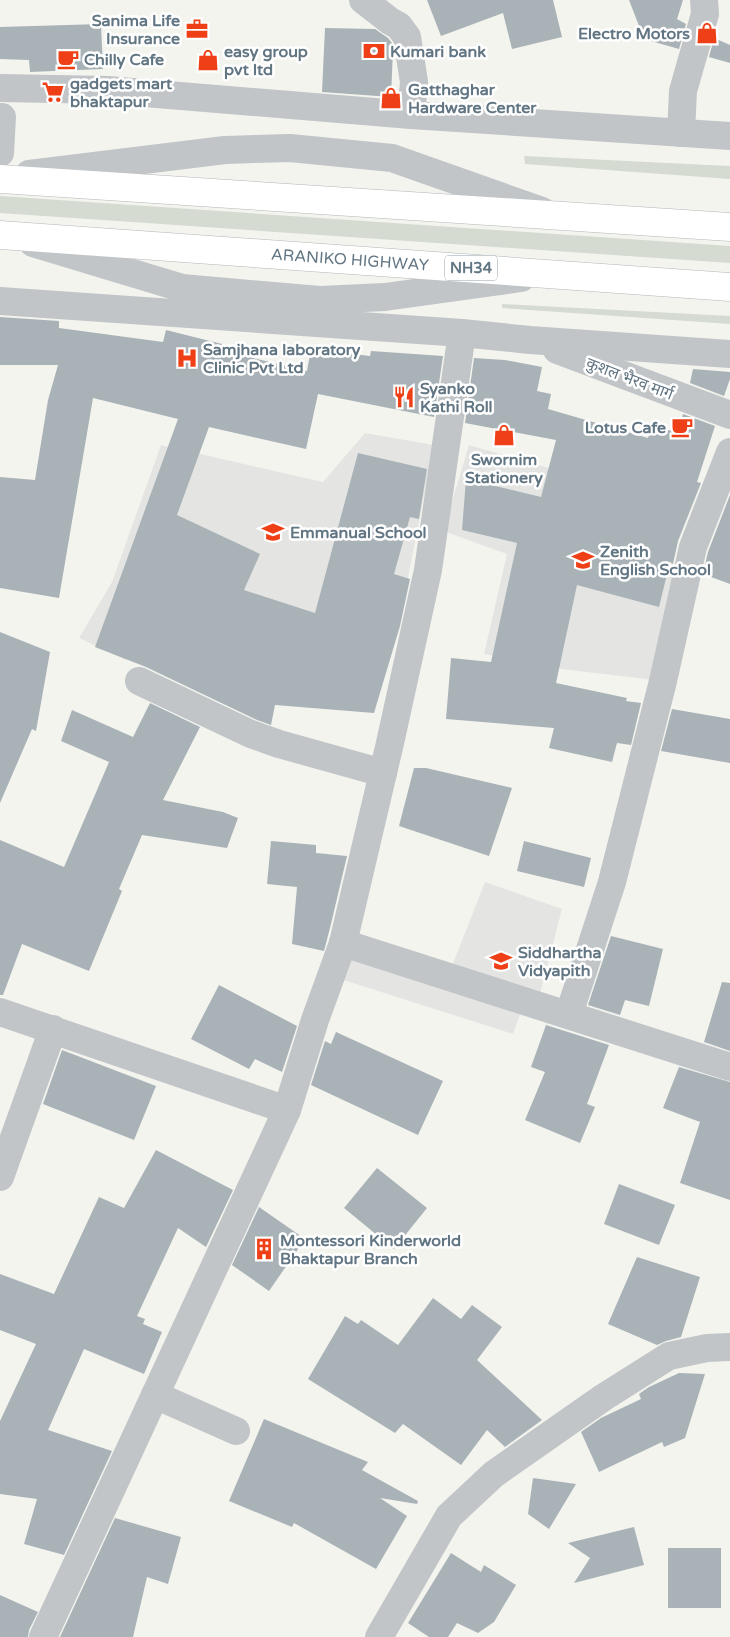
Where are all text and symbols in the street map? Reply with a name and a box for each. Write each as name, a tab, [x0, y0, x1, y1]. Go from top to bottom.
place label: Sanima Life Insurance	[92, 11, 180, 49]
office icon: Sanima Life Insurance	[184, 16, 210, 42]
shop icon: Electro Motors	[694, 20, 720, 46]
place label: Electro Motors	[578, 24, 690, 44]
bank icon: Kumari bank	[361, 38, 387, 64]
place label: easy group pvt ltd	[224, 42, 308, 80]
place label: Kumari bank	[390, 42, 486, 62]
cafe icon: Chilly Cafe	[55, 46, 81, 72]
shop icon: easy group pvt ltd	[195, 47, 221, 73]
place label: Chilly Cafe	[84, 50, 164, 70]
place label: gadgets mart bhaktapur	[70, 74, 173, 112]
supermarket icon: gadgets mart bhaktapur	[40, 79, 66, 105]
place label: Gatthaghar Hardware Center	[408, 80, 537, 118]
shop icon: Gatthaghar Hardware Center	[378, 85, 404, 111]
street label: ARANIKO HIGHWAY	[270, 245, 430, 275]
road number: NH34	[445, 256, 497, 280]
place label: Samjhana laboratory Clinic Pvt Ltd	[203, 340, 361, 378]
hospital icon: Samjhana laboratory Clinic Pvt Ltd	[174, 345, 200, 371]
street label: कुशल‌ भैरव मार्ग	[583, 353, 677, 405]
place label: Syanko Kathi Roll	[420, 379, 493, 417]
restaurant icon: Syanko Kathi Roll	[391, 384, 417, 410]
cafe icon: Lotus Cafe	[669, 414, 695, 440]
place label: Lotus Cafe	[585, 418, 666, 438]
shop icon: Swornim Stationery	[491, 422, 517, 448]
place label: Swornim Stationery	[465, 450, 543, 488]
school or university icon: Emmanual School	[260, 519, 286, 545]
place label: Emmanual School	[290, 523, 427, 543]
place label: Zenith English School	[600, 542, 711, 580]
school or university icon: Zenith English School	[570, 547, 596, 573]
place label: Siddhartha Vidyapith	[518, 943, 602, 981]
school or university icon: Siddhartha Vidyapith	[488, 948, 514, 974]
place label: Montessori Kinderworld Bhaktapur Branch	[280, 1231, 461, 1269]
building icon: Montessori Kinderworld Bhaktapur Branch	[251, 1236, 277, 1262]

